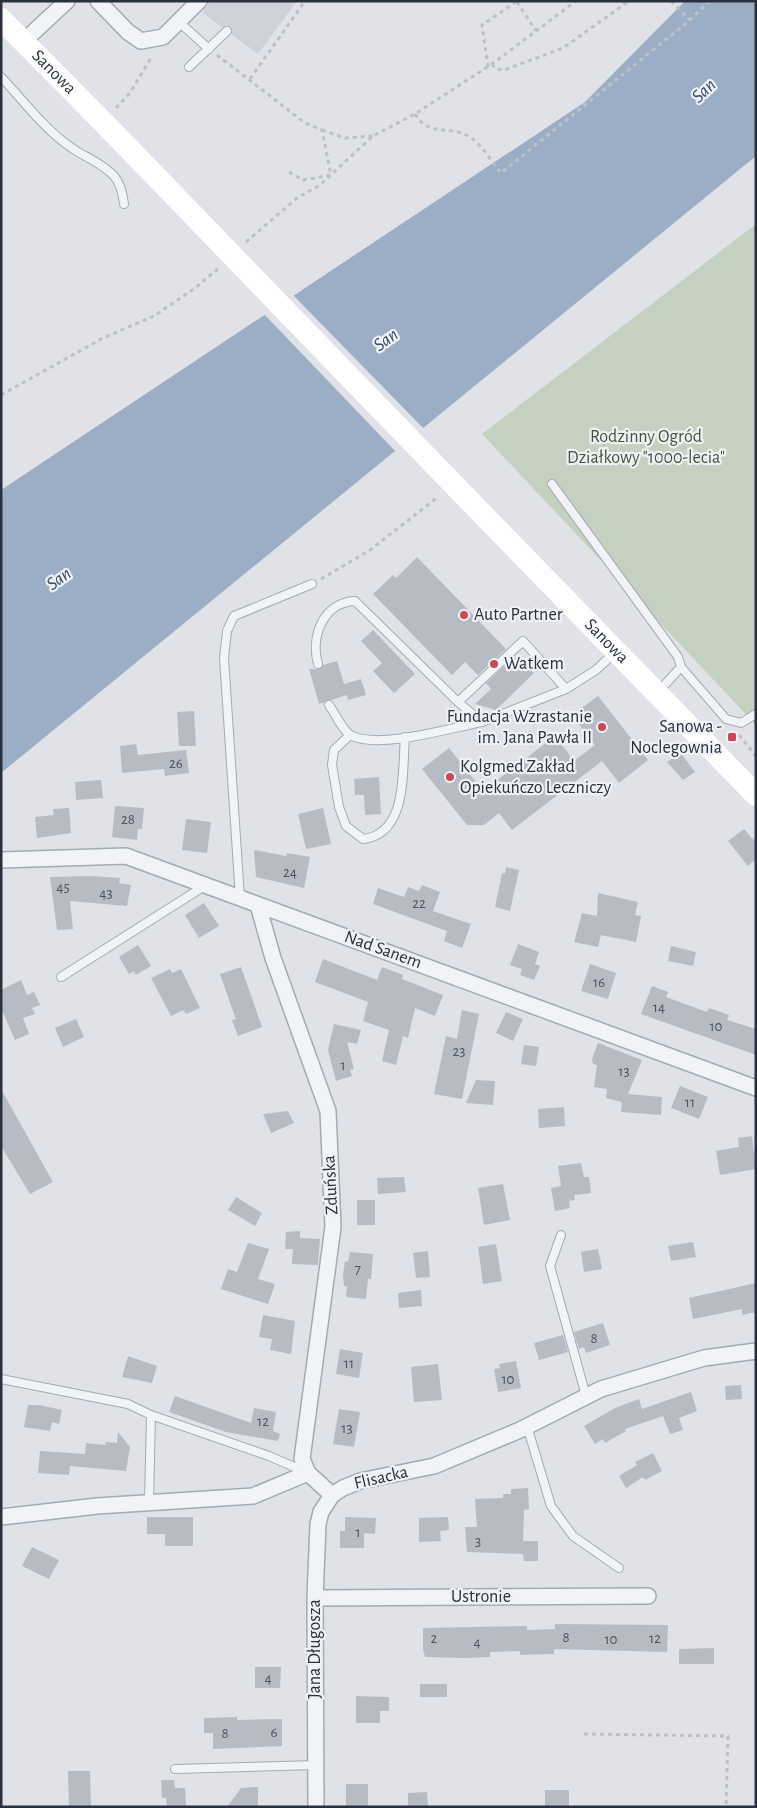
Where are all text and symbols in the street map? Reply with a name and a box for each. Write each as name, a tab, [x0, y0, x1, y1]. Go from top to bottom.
street label: Sanowa	[28, 47, 79, 98]
water label: San	[688, 75, 720, 107]
water label: San	[370, 325, 402, 355]
park label: Rodzinny Ogród Działkowy "1000-lecia"	[567, 428, 725, 467]
water label: San	[43, 564, 75, 594]
place label: Auto Partner	[474, 606, 563, 624]
marker: Auto Partner	[458, 609, 470, 621]
street label: Sanowa	[581, 616, 632, 667]
place label: Watkem	[504, 655, 564, 673]
marker: Watkem	[488, 658, 500, 670]
place label: Fundacja Wzrastanie im. Jana Pawła II	[447, 708, 592, 747]
place label: Sanowa - Noclegownia	[630, 718, 722, 757]
marker: Fundacja Wzrastanie im. Jana Pawła II	[596, 721, 608, 733]
marker: Sanowa - Noclegownia	[726, 731, 738, 743]
house number: 26	[169, 756, 183, 771]
place label: Kolgmed Zakład Opiekuńczo Leczniczy	[460, 758, 612, 797]
marker: Kolgmed Zakład Opiekuńczo Leczniczy	[444, 771, 456, 783]
house number: 28	[121, 812, 135, 827]
house number: 24	[283, 865, 297, 880]
house number: 45	[56, 880, 70, 895]
house number: 43	[99, 886, 113, 901]
house number: 22	[412, 896, 426, 911]
street label: Nad Sanem	[342, 928, 424, 972]
house number: 16	[593, 975, 605, 990]
house number: 14	[653, 1000, 665, 1015]
house number: 10	[709, 1019, 723, 1034]
house number: 23	[452, 1044, 466, 1059]
house number: 1	[340, 1058, 346, 1073]
house number: 13	[618, 1064, 630, 1079]
house number: 11	[685, 1095, 695, 1110]
street label: Zduńska	[320, 1155, 342, 1215]
house number: 7	[355, 1262, 361, 1277]
house number: 8	[590, 1331, 598, 1346]
house number: 11	[344, 1356, 354, 1371]
house number: 10	[501, 1372, 515, 1387]
house number: 12	[257, 1414, 269, 1429]
house number: 13	[341, 1421, 353, 1436]
street label: Flisacka	[352, 1463, 410, 1493]
house number: 1	[355, 1525, 361, 1540]
house number: 3	[475, 1534, 481, 1549]
street label: Ustronie	[451, 1588, 511, 1606]
street label: Jana Długosza	[306, 1599, 324, 1699]
house number: 8	[562, 1630, 570, 1645]
house number: 2	[431, 1631, 438, 1646]
house number: 12	[649, 1631, 661, 1646]
house number: 10	[604, 1632, 618, 1647]
house number: 4	[473, 1635, 481, 1650]
house number: 4	[264, 1671, 272, 1686]
house number: 6	[270, 1725, 278, 1740]
house number: 8	[221, 1726, 229, 1741]

